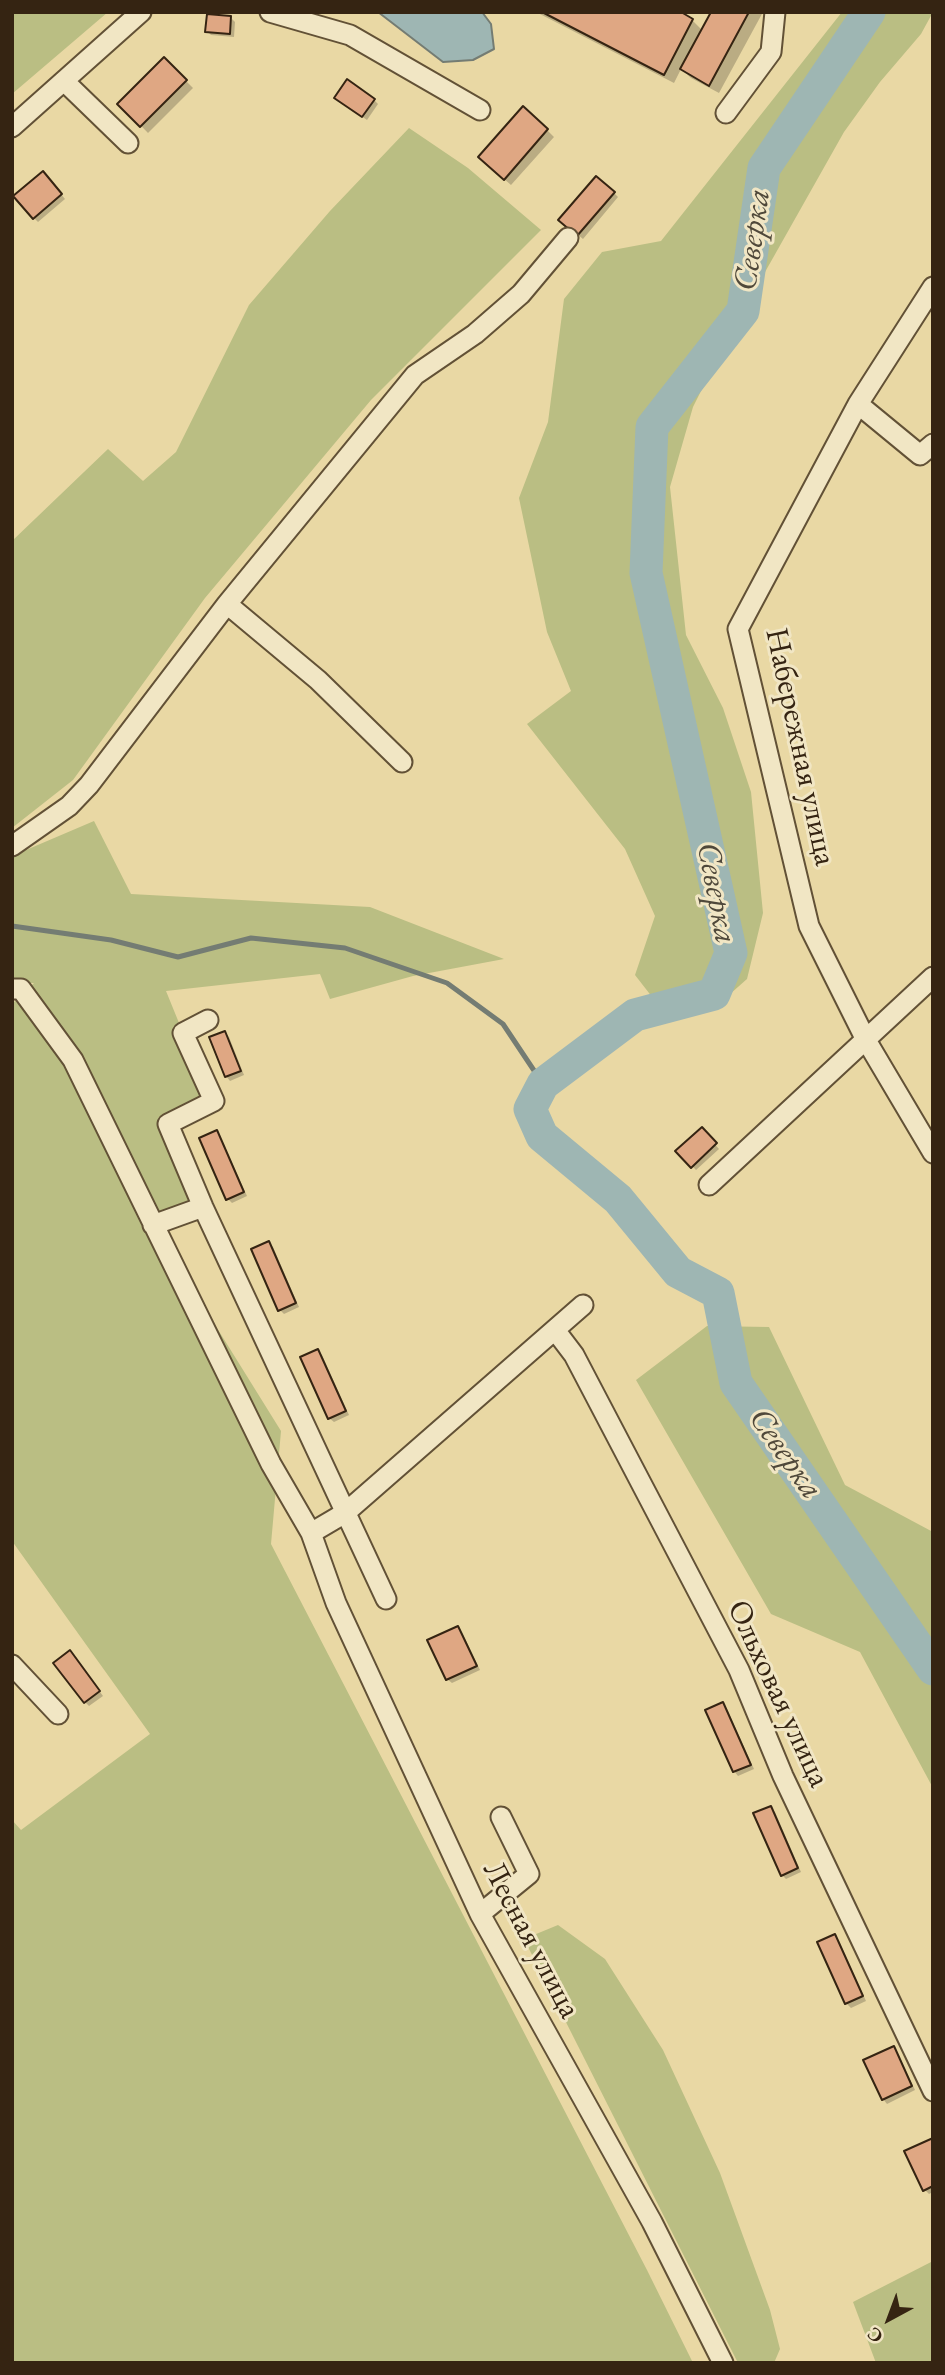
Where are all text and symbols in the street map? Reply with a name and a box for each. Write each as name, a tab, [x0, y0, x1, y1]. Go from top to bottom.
water label: Северка	[726, 187, 780, 293]
street label: Набережная улица	[756, 625, 844, 869]
water label: Северка	[687, 839, 745, 947]
water label: Северка	[739, 1401, 831, 1507]
street label: Ольховая улица	[718, 1595, 838, 1793]
street label: Лесная улица	[474, 1855, 588, 2025]
north arrow	[854, 2284, 924, 2354]
text: С	[862, 2321, 888, 2349]

